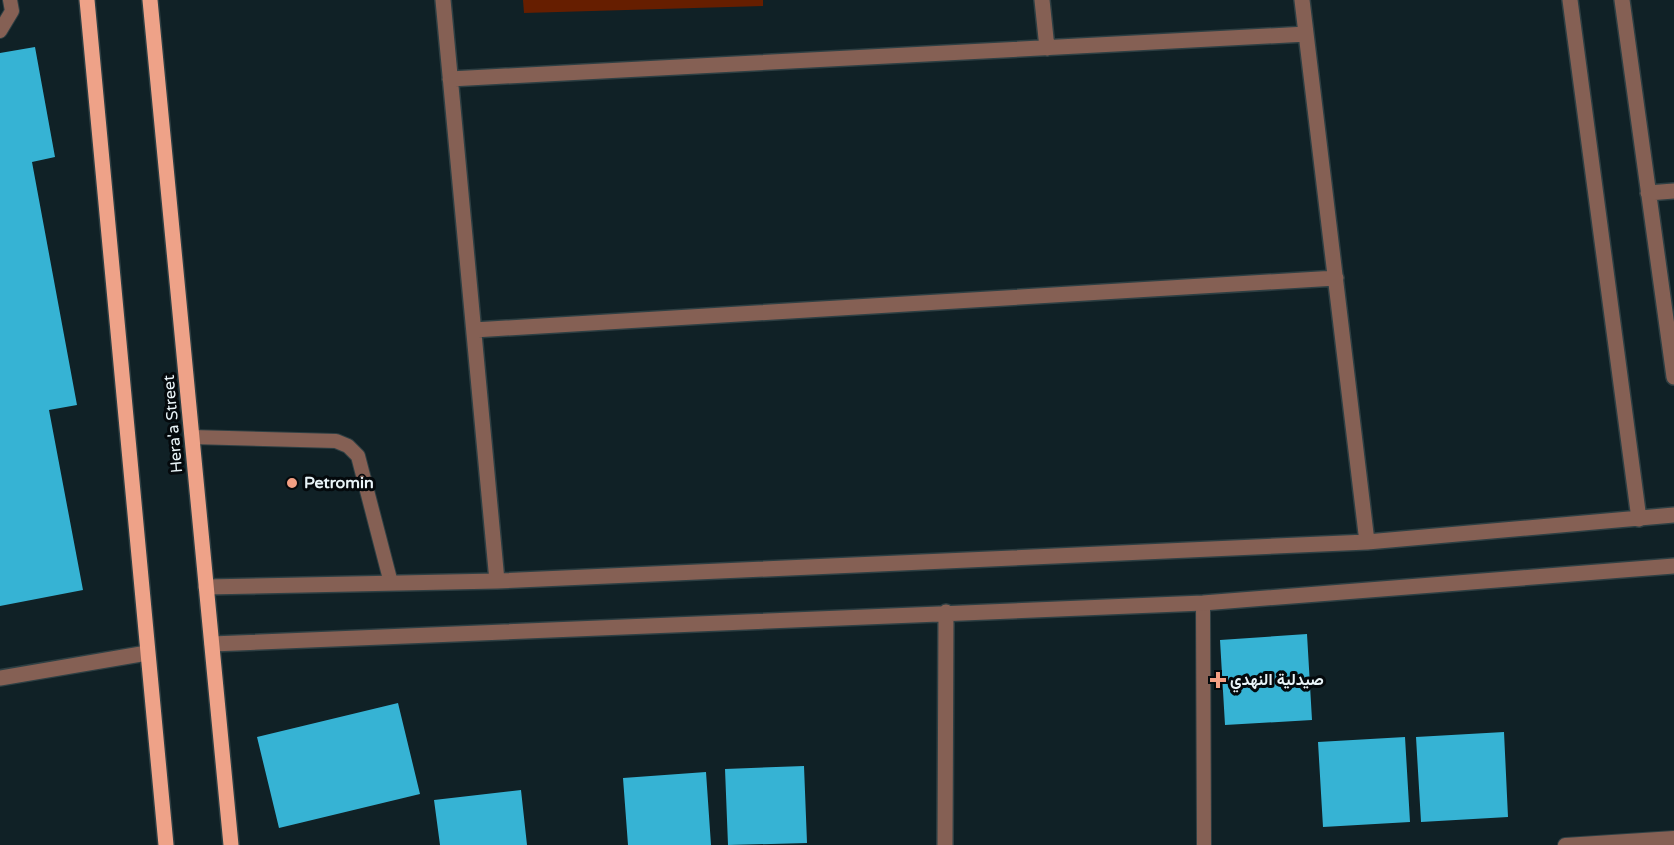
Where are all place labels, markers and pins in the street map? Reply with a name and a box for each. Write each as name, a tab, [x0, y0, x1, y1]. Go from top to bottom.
place label: Petromin	[304, 473, 374, 493]
marker: Petromin	[285, 476, 299, 490]
place label: صيدلية النهدي	[1230, 670, 1324, 693]
marker: صيدلية النهدي	[1211, 673, 1225, 687]

